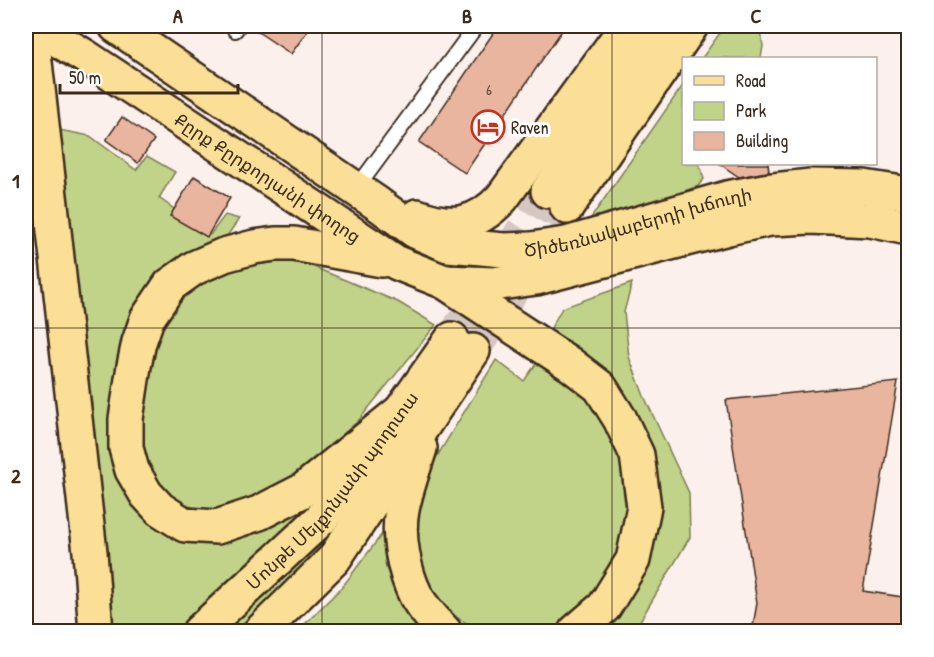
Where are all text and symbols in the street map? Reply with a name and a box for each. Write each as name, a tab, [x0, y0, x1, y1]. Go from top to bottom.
text: A	[173, 2, 183, 29]
text: B	[462, 2, 472, 29]
text: C	[751, 2, 762, 29]
scale bar	[60, 57, 238, 95]
legend	[682, 57, 877, 165]
text: 50 m	[69, 65, 101, 90]
text: Road	[736, 68, 766, 93]
house number: 6	[486, 79, 492, 100]
text: Park	[736, 98, 767, 123]
street label: Քըրք Քըրքորյանի փողոց	[170, 107, 366, 248]
hotel icon: Raven	[470, 109, 506, 145]
place label: Raven	[511, 115, 549, 140]
text: Building	[736, 128, 788, 153]
text: 1	[12, 167, 20, 194]
street label: Ծիծեռնակաբերդի խճուղի	[524, 181, 754, 262]
street label: Մոնթե Մելքոնյանի պողոտա	[240, 386, 424, 595]
text: 2	[11, 462, 21, 489]

